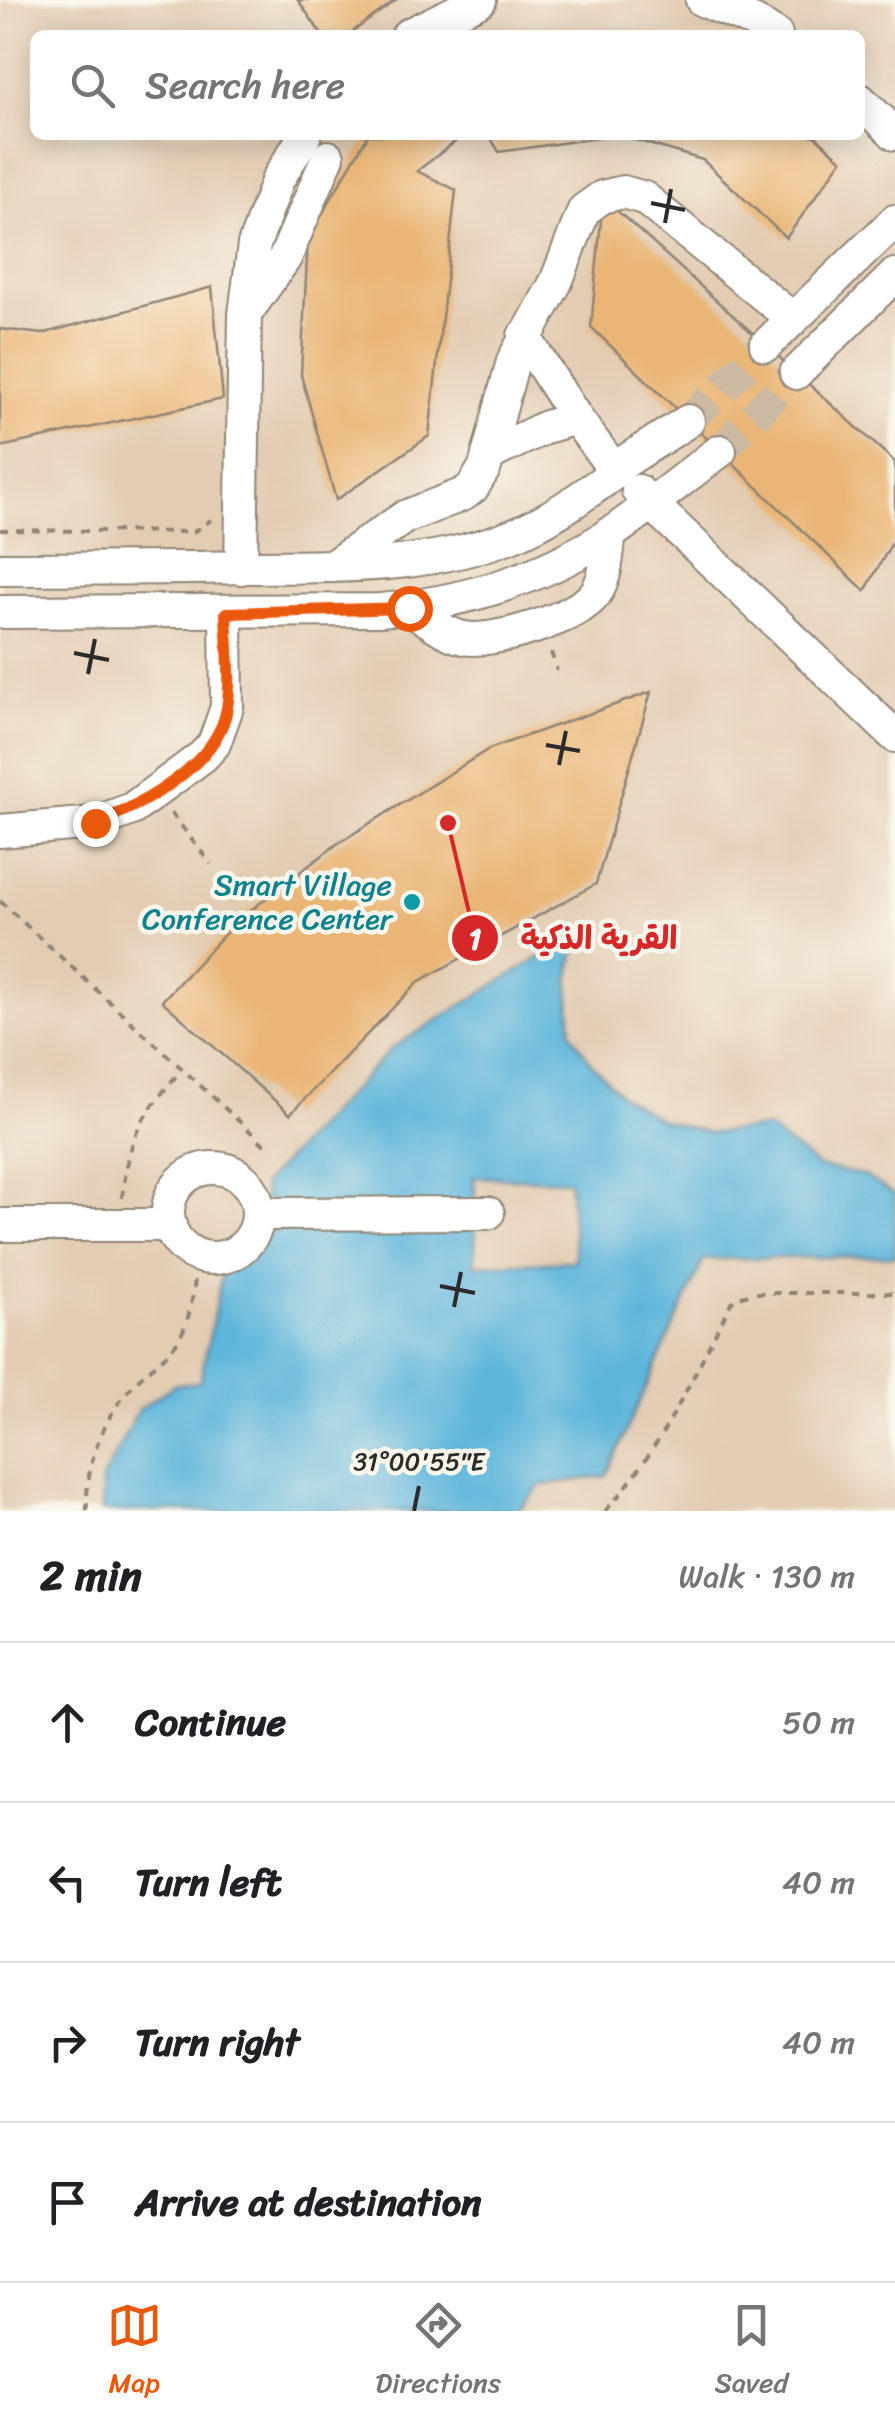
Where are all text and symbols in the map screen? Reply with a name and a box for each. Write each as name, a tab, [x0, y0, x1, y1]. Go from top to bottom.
search box	[30, 30, 865, 140]
text: Search here	[145, 52, 345, 119]
icon: search	[65, 58, 120, 113]
route start	[387, 586, 433, 632]
route end	[73, 801, 119, 847]
place label: Smart Village Conference Center	[142, 858, 394, 946]
marker: Smart Village Conference Center	[401, 891, 423, 913]
callout: القرية الذكية	[450, 907, 697, 969]
text: القرية الذكية	[520, 910, 678, 967]
text: 1	[469, 912, 482, 966]
text: 31°00'55"E	[354, 1439, 487, 1484]
text: 2 min	[40, 1539, 142, 1613]
text: Walk · 130 m	[679, 1548, 855, 1605]
text: Continue	[135, 1689, 286, 1756]
text: 50 m	[782, 1694, 855, 1751]
icon: ahead	[40, 1695, 95, 1750]
text: Turn left	[135, 1849, 281, 1916]
text: 40 m	[782, 1854, 855, 1911]
icon: left	[40, 1855, 95, 1910]
text: Turn right	[135, 2009, 300, 2076]
text: 40 m	[782, 2014, 855, 2071]
icon: right	[40, 2015, 95, 2070]
text: Arrive at destination	[135, 2169, 482, 2236]
icon: arrive	[40, 2175, 95, 2230]
tab: Map	[107, 2298, 162, 2407]
tab: Directions	[375, 2298, 501, 2407]
tab: Saved	[714, 2298, 788, 2407]

